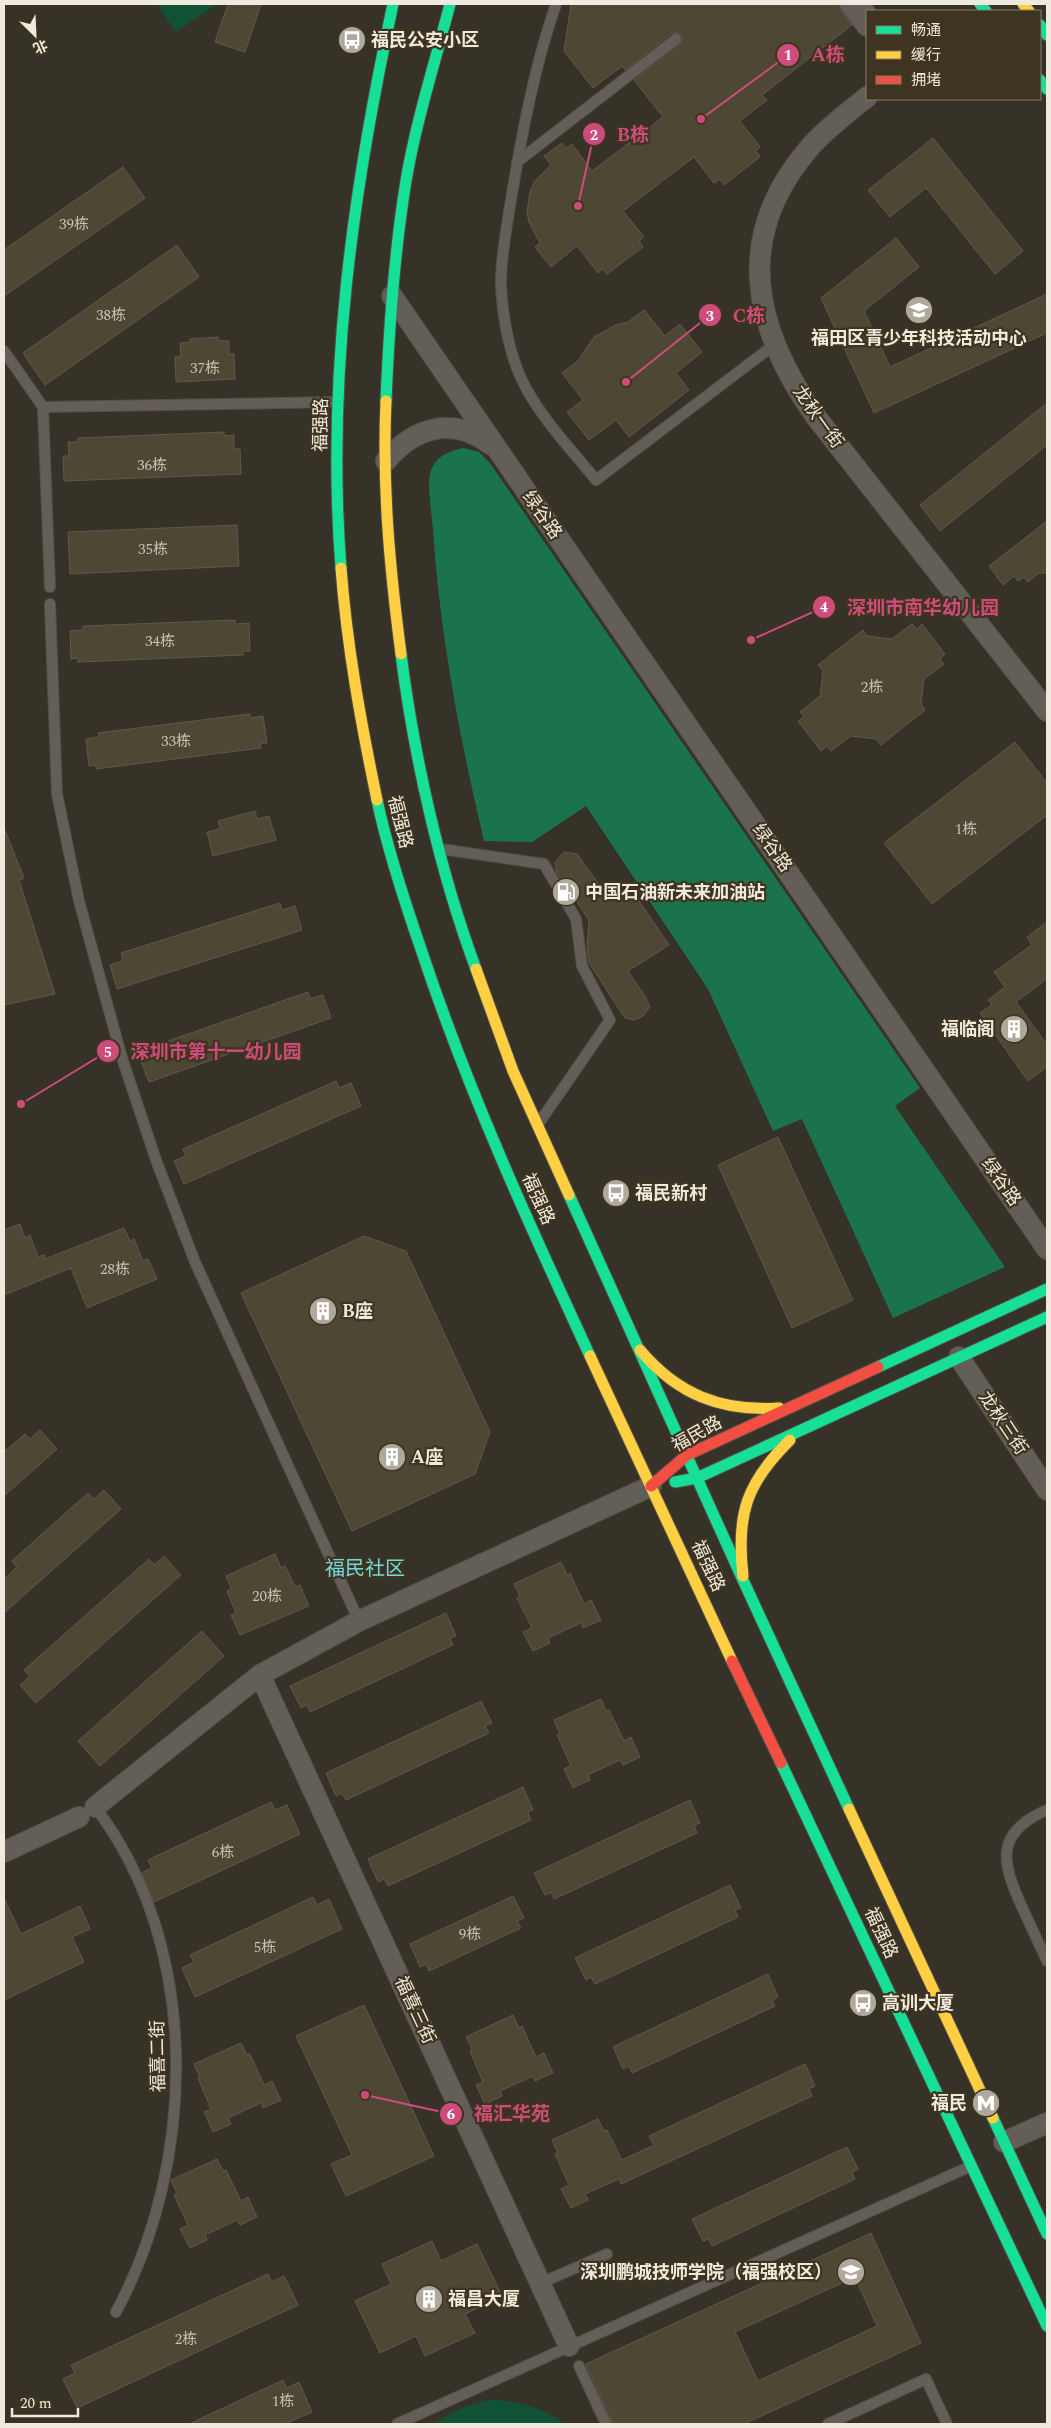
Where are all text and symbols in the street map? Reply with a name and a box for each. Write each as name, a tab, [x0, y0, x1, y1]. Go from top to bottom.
north arrow	[10, 10, 60, 60]
legend	[866, 10, 1041, 100]
text: 畅通	[911, 19, 941, 42]
bus stop icon: 福民公安小区	[337, 25, 367, 55]
place label: 福民公安小区	[371, 27, 479, 54]
text: 北	[29, 34, 51, 59]
callout: A栋	[776, 38, 855, 72]
text: A栋	[811, 41, 845, 70]
text: 1	[784, 44, 792, 67]
text: 缓行	[911, 44, 941, 67]
text: 拥堵	[911, 69, 941, 92]
callout: B栋	[582, 117, 659, 151]
text: B栋	[617, 121, 649, 150]
text: 2	[590, 124, 598, 147]
house number: 39栋	[59, 213, 89, 236]
school or university icon: 福田区青少年科技活动中心	[904, 295, 934, 325]
callout: C栋	[698, 298, 775, 332]
text: C栋	[733, 302, 765, 331]
house number: 38栋	[96, 304, 126, 327]
text: 3	[706, 305, 714, 328]
place label: 福田区青少年科技活动中心	[811, 325, 1027, 352]
house number: 37栋	[190, 357, 220, 380]
street label: 龙秋一街	[786, 380, 850, 454]
street label: 福强路	[307, 398, 335, 452]
house number: 36栋	[137, 454, 167, 477]
street label: 绿谷路	[515, 485, 569, 545]
house number: 35栋	[138, 538, 168, 561]
callout: 深圳市南华幼儿园	[812, 590, 1009, 624]
text: 深圳市南华幼儿园	[847, 594, 999, 623]
text: 4	[820, 596, 829, 619]
house number: 34栋	[145, 630, 175, 653]
house number: 2栋	[861, 676, 883, 699]
house number: 33栋	[161, 730, 191, 753]
street label: 福强路	[380, 793, 420, 851]
street label: 绿谷路	[745, 818, 799, 878]
house number: 1栋	[955, 818, 977, 841]
fuel station icon: 中国石油新未来加油站	[551, 877, 581, 907]
place label: 中国石油新未来加油站	[585, 879, 765, 906]
building icon: 福临阁	[999, 1014, 1029, 1044]
place label: 福临阁	[941, 1016, 995, 1043]
callout: 深圳市第十一幼儿园	[96, 1034, 312, 1068]
text: 深圳市第十一幼儿园	[130, 1038, 302, 1067]
text: 5	[104, 1041, 112, 1064]
street label: 绿谷路	[974, 1152, 1028, 1212]
street label: 福强路	[515, 1169, 561, 1229]
bus stop icon: 福民新村	[601, 1178, 631, 1208]
place label: 福民新村	[635, 1180, 707, 1207]
house number: 28栋	[100, 1258, 130, 1281]
building icon: B座	[308, 1296, 338, 1326]
place label: B座	[342, 1298, 373, 1325]
street label: 龙秋三街	[972, 1386, 1034, 1460]
street label: 福民路	[667, 1409, 727, 1459]
building icon: A座	[377, 1442, 407, 1472]
place label: A座	[411, 1444, 443, 1471]
street label: 福强路	[684, 1536, 732, 1596]
district label: 福民社区	[325, 1554, 405, 1584]
house number: 20栋	[252, 1585, 282, 1608]
house number: 6栋	[212, 1841, 234, 1864]
street label: 福强路	[857, 1903, 905, 1963]
house number: 9栋	[459, 1923, 481, 1946]
house number: 5栋	[254, 1936, 276, 1959]
street label: 福喜三街	[388, 1972, 442, 2048]
bus stop icon: 高训大厦	[848, 1988, 878, 2018]
place label: 高训大厦	[882, 1990, 954, 2017]
street label: 福喜二街	[144, 2020, 172, 2092]
metro station icon: 福民	[971, 2088, 1001, 2118]
place label: 福民	[931, 2090, 967, 2117]
callout: 福汇华苑	[439, 2097, 560, 2131]
text: 福汇华苑	[474, 2100, 550, 2129]
text: 6	[447, 2103, 455, 2126]
school or university icon: 深圳鹏城技师学院（福强校区）	[836, 2257, 866, 2287]
place label: 深圳鹏城技师学院（福强校区）	[580, 2259, 832, 2286]
building icon: 福昌大厦	[414, 2284, 444, 2314]
place label: 福昌大厦	[448, 2286, 520, 2313]
house number: 2栋	[175, 2328, 197, 2351]
scale bar	[12, 2386, 79, 2418]
house number: 1栋	[272, 2390, 294, 2413]
text: 20 m	[20, 2392, 52, 2415]

